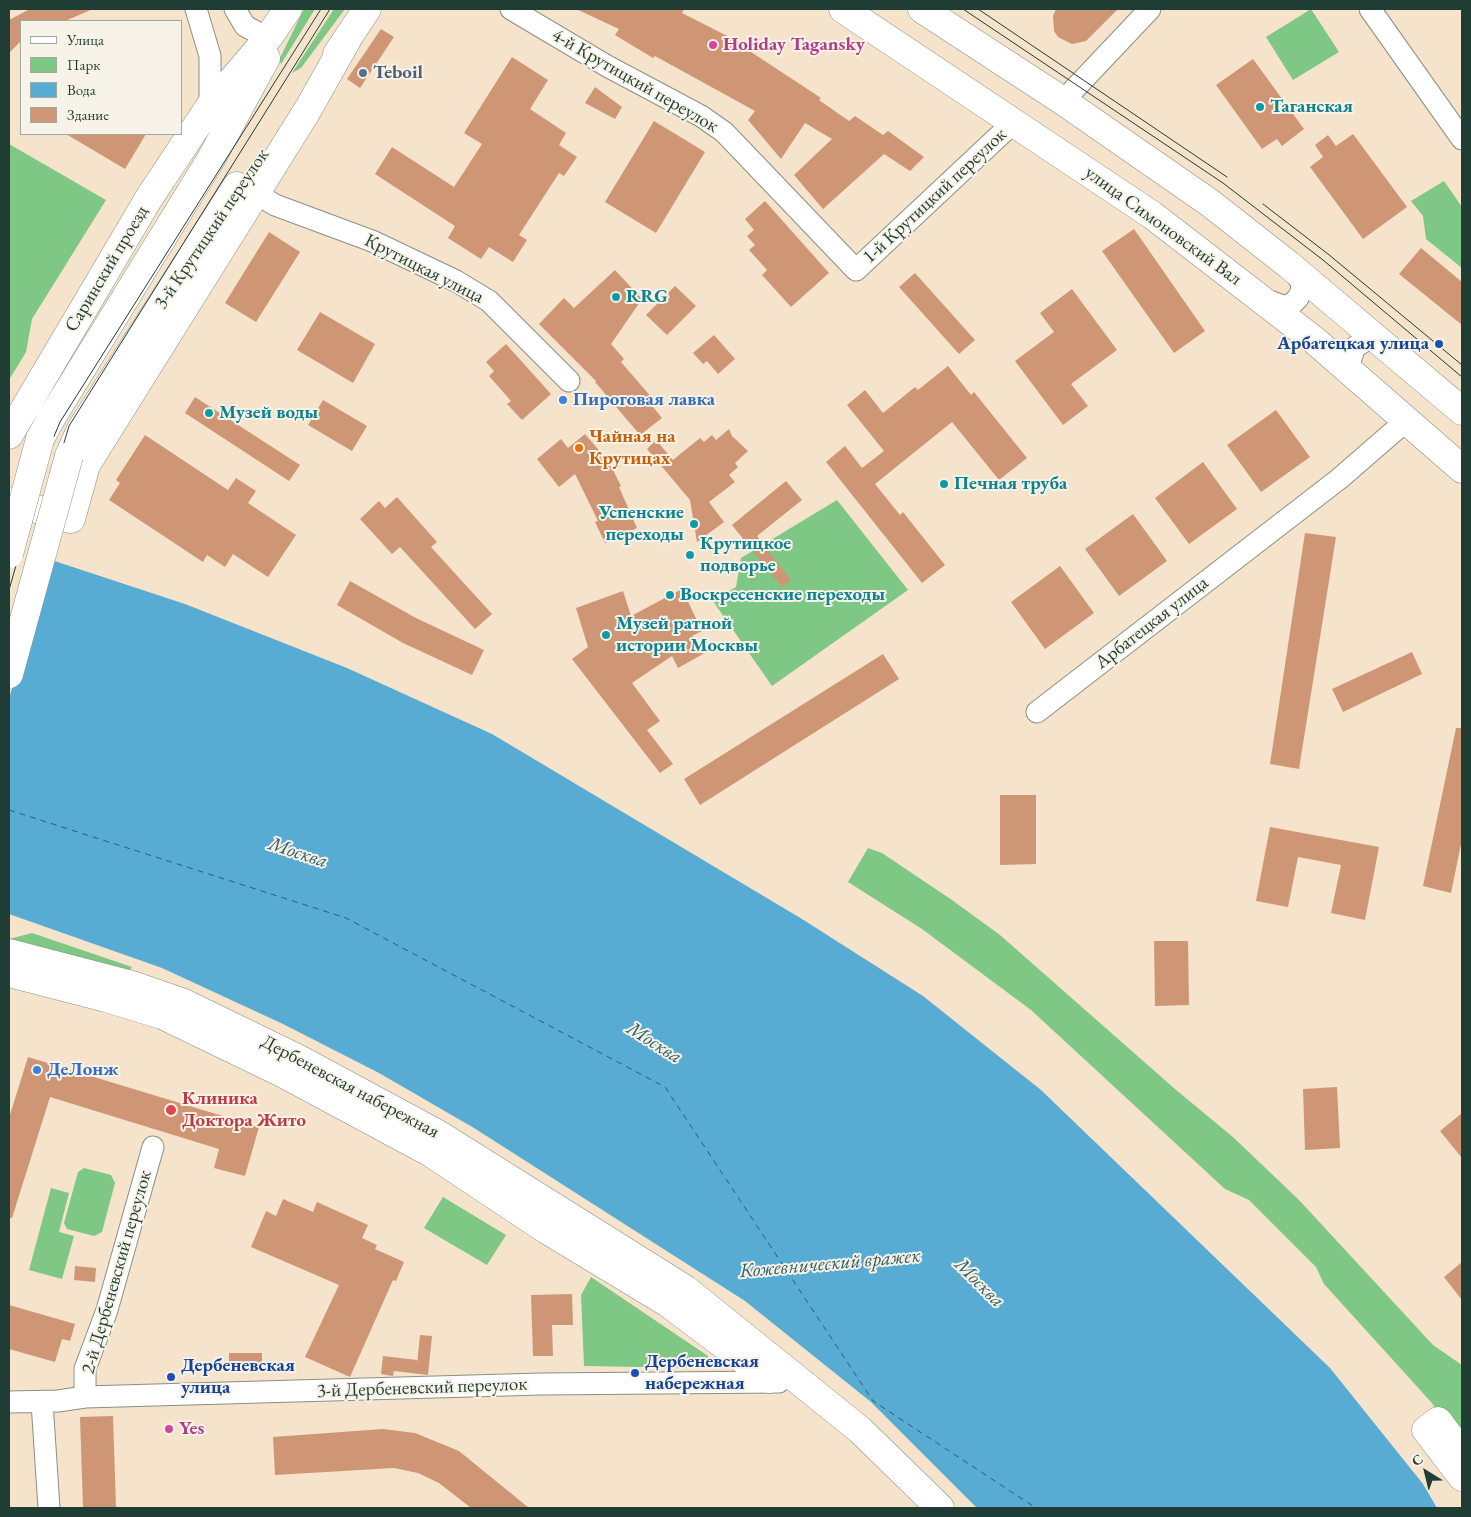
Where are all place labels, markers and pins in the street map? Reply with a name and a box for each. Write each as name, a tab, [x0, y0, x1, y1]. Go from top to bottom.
place label: Holiday Tagansky	[723, 34, 865, 56]
marker: Holiday Tagansky	[707, 39, 719, 51]
place label: Teboil	[373, 62, 423, 84]
marker: Teboil	[357, 67, 369, 79]
place label: Таганская	[1270, 96, 1353, 118]
marker: Таганская	[1254, 101, 1266, 113]
place label: RRG	[626, 286, 668, 308]
marker: RRG	[610, 291, 622, 303]
place label: Арбатецкая улица	[1277, 333, 1429, 355]
marker: Арбатецкая улица	[1433, 338, 1445, 350]
place label: Пироговая лавка	[573, 389, 715, 411]
marker: Пироговая лавка	[557, 394, 569, 406]
place label: Музей воды	[219, 402, 318, 424]
marker: Музей воды	[203, 407, 215, 419]
place label: Чайная на Крутицах	[589, 426, 676, 470]
marker: Чайная на Крутицах	[573, 442, 585, 454]
place label: Печная труба	[954, 473, 1067, 495]
marker: Печная труба	[938, 478, 950, 490]
place label: Успенские переходы	[599, 502, 684, 546]
marker: Успенские переходы	[688, 518, 700, 530]
place label: Крутицкое подворье	[700, 533, 791, 577]
marker: Крутицкое подворье	[684, 549, 696, 561]
place label: Воскресенские переходы	[680, 584, 885, 606]
marker: Воскресенские переходы	[664, 589, 676, 601]
place label: Музей ратной истории Москвы	[616, 613, 758, 657]
marker: Музей ратной истории Москвы	[600, 629, 612, 641]
place label: ДеЛонж	[47, 1059, 118, 1081]
marker: ДеЛонж	[31, 1064, 43, 1076]
place label: Клиника Доктора Жито	[182, 1088, 306, 1132]
marker: Клиника Доктора Жито	[164, 1103, 178, 1117]
place label: Дербеневская набережная	[645, 1351, 759, 1395]
place label: Дербеневская улица	[181, 1355, 295, 1399]
marker: Дербеневская набережная	[629, 1367, 641, 1379]
marker: Дербеневская улица	[165, 1371, 177, 1383]
place label: Yes	[179, 1418, 204, 1440]
marker: Yes	[163, 1423, 175, 1435]

